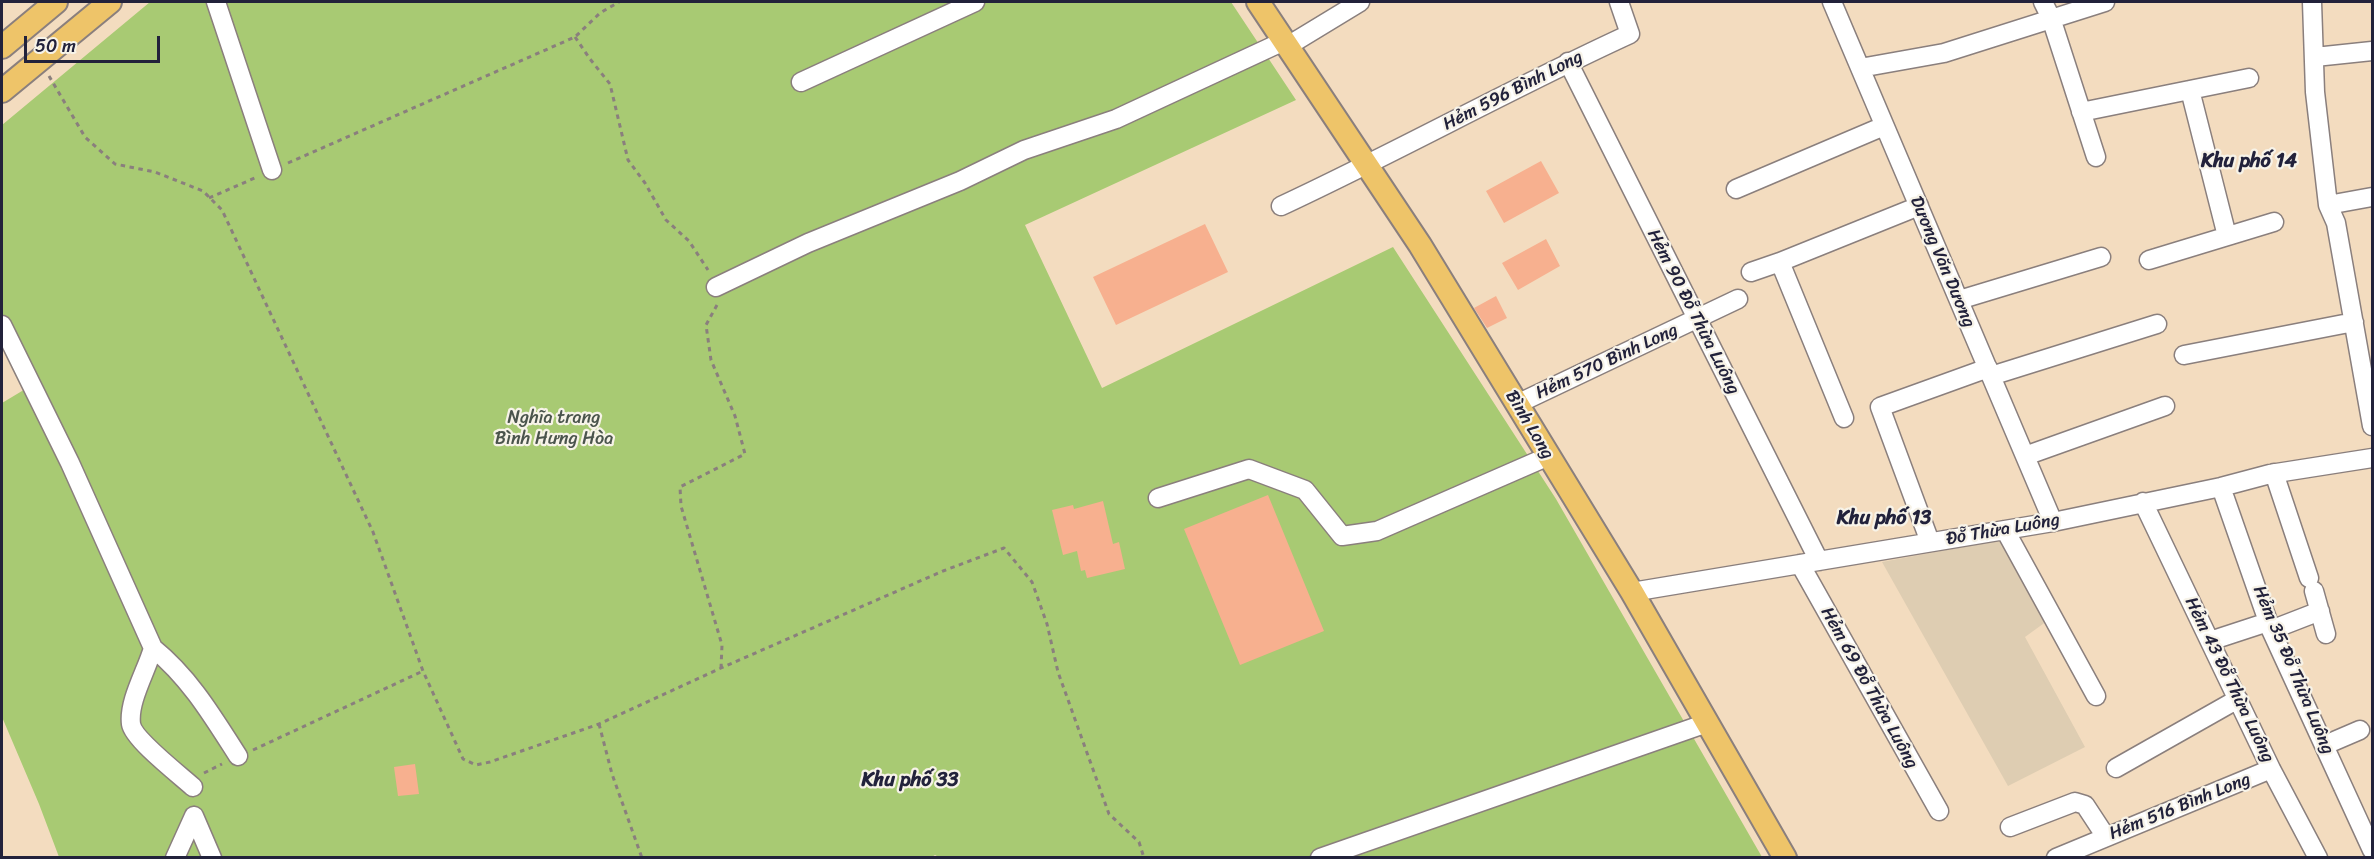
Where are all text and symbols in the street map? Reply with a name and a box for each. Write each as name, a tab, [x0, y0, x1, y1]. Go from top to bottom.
scale bar	[27, 24, 164, 62]
text: 50 m	[35, 30, 76, 62]
street label: Hẻm 596 Bình Long	[1440, 46, 1586, 136]
district label: Khu phố 14	[2201, 150, 2297, 174]
street label: Dương Văn Dương	[1905, 193, 1979, 331]
street label: Hẻm 90 Đỗ Thừa Luông	[1642, 226, 1744, 398]
street label: Hẻm 570 Bình Long	[1533, 320, 1681, 404]
street label: Bình Long	[1500, 387, 1558, 463]
park label: Nghĩa trang Bình Hưng Hòa	[495, 407, 613, 450]
district label: Khu phố 13	[1837, 507, 1931, 531]
street label: Đỗ Thừa Luông	[1945, 509, 2061, 551]
street label: Hẻm 35 Đỗ Thừa Luông	[2248, 583, 2338, 757]
street label: Hẻm 43 Đỗ Thừa Luông	[2180, 594, 2278, 766]
street label: Hẻm 69 Đỗ Thừa Luông	[1816, 603, 1922, 773]
district label: Khu phố 33	[862, 769, 958, 793]
street label: Hẻm 516 Bình Long	[2106, 769, 2254, 845]

